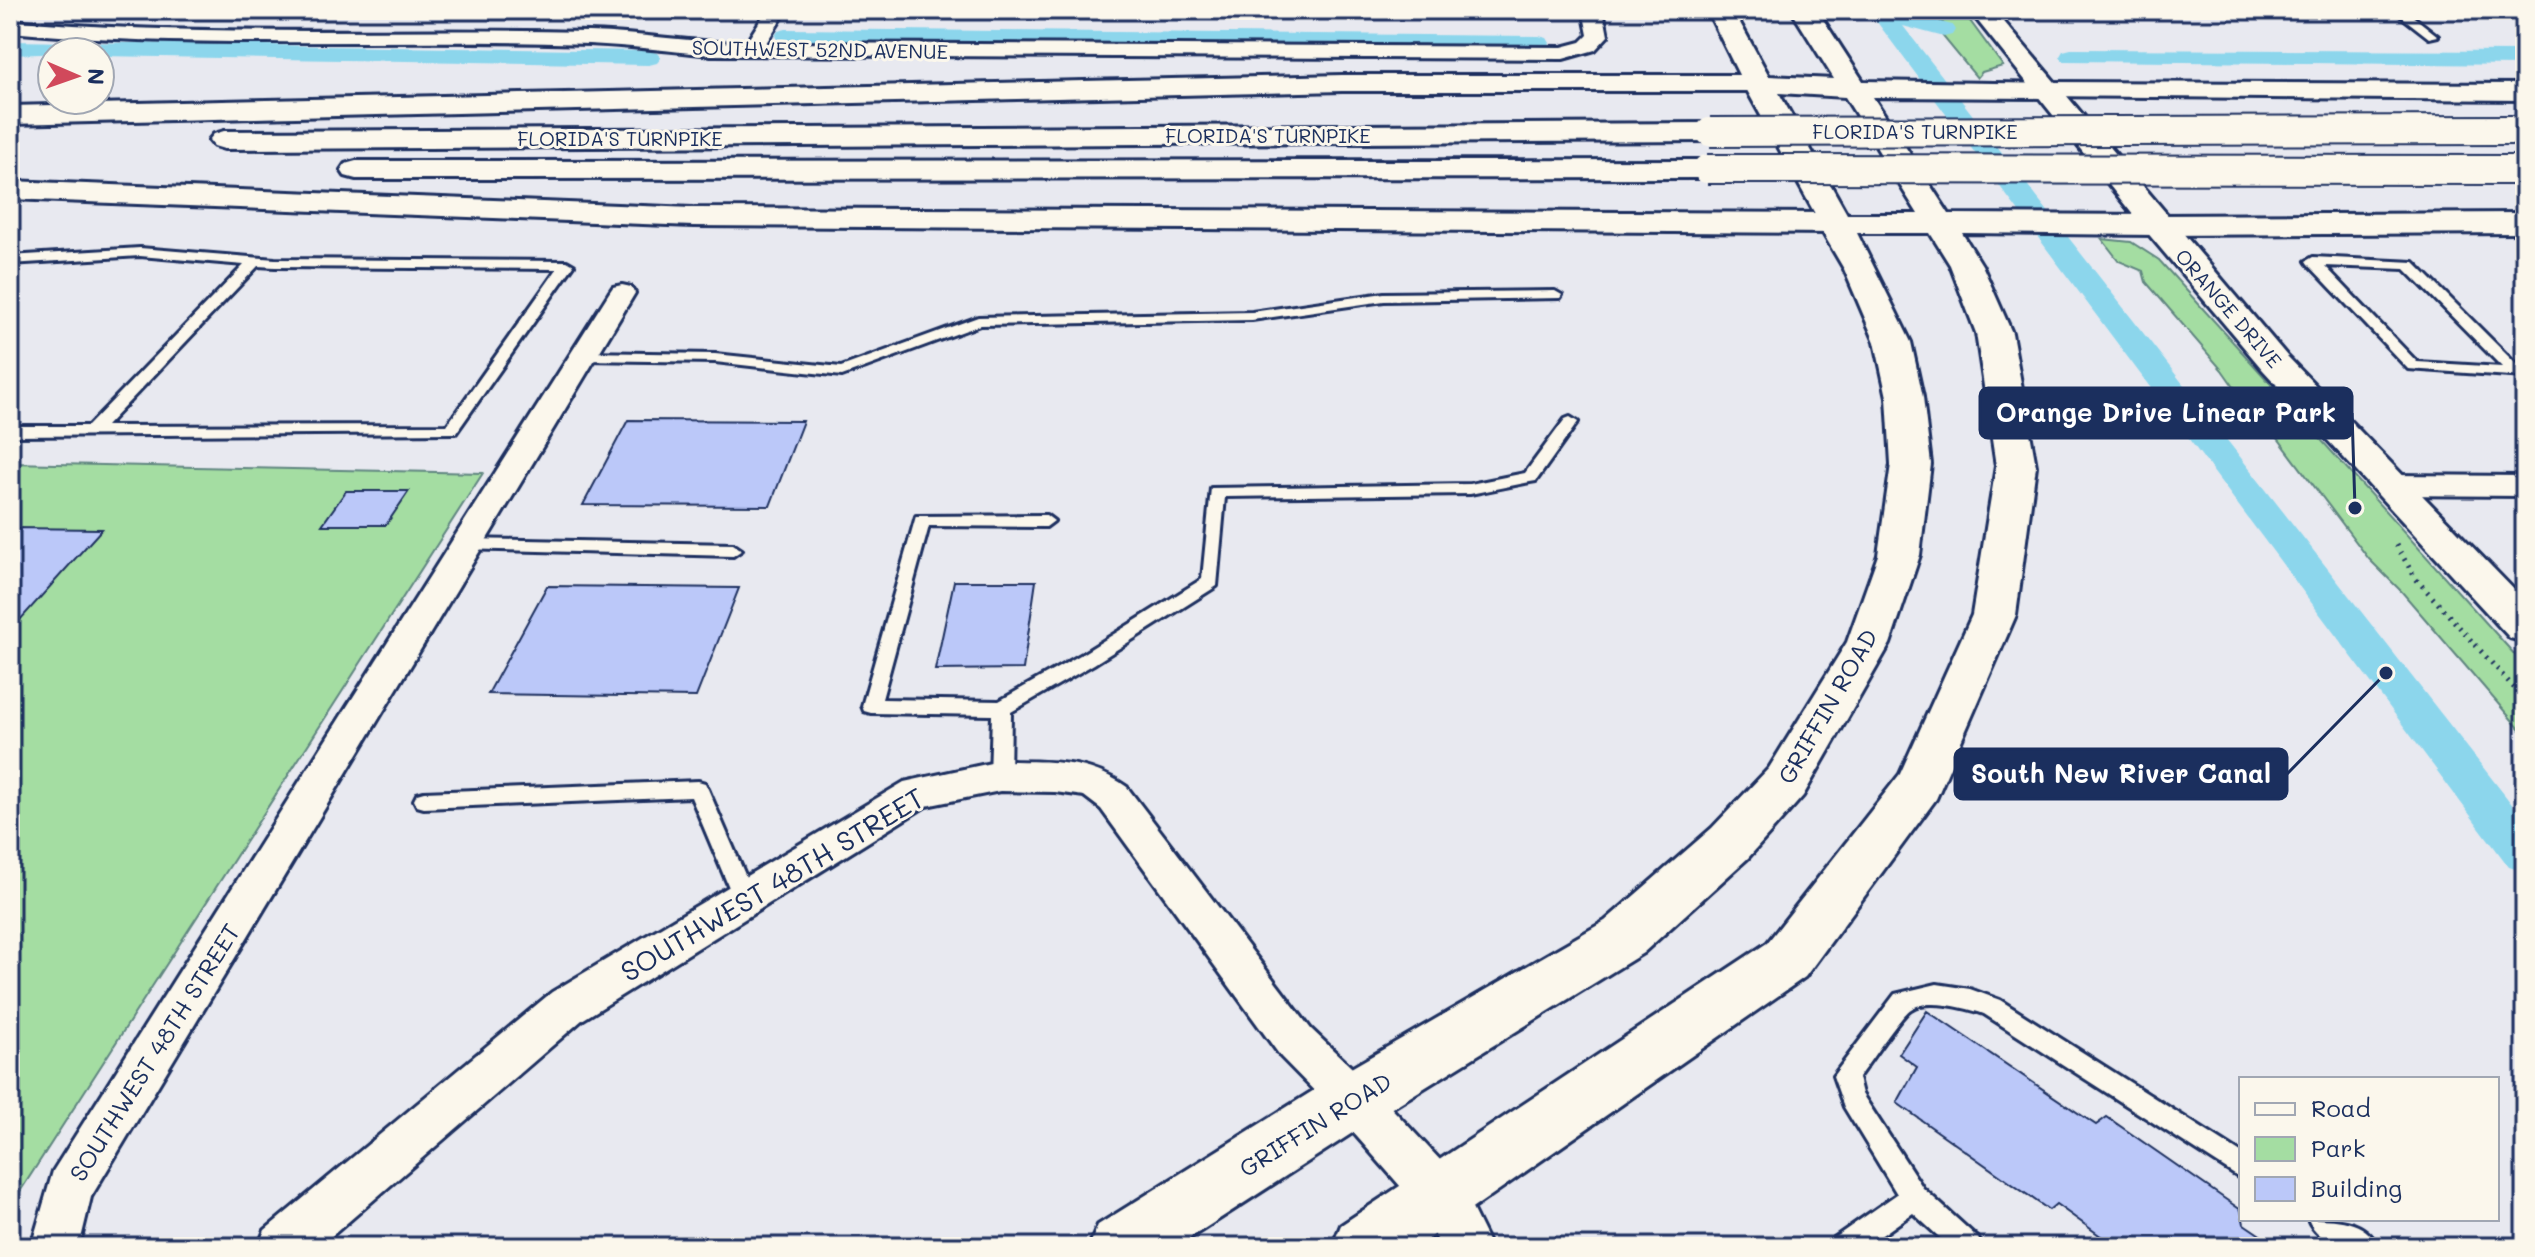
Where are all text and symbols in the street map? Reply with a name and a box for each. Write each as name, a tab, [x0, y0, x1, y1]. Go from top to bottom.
street label: SOUTHWEST 52ND AVENUE	[692, 34, 948, 64]
north arrow	[36, 36, 116, 116]
text: N	[82, 68, 111, 86]
street label: FLORIDA'S TURNPIKE	[1812, 118, 2018, 144]
street label: FLORIDA'S TURNPIKE	[1165, 122, 1371, 148]
street label: FLORIDA'S TURNPIKE	[517, 125, 723, 151]
street label: ORANGE DRIVE	[2170, 243, 2288, 373]
callout: Orange Drive Linear Park	[1980, 388, 2352, 438]
text: Orange Drive Linear Park	[1996, 395, 2336, 429]
street label: GRIFFIN ROAD	[1770, 623, 1884, 789]
callout: South New River Canal	[1955, 749, 2287, 799]
text: South New River Canal	[1971, 756, 2271, 790]
street label: SOUTHWEST 48TH STREET	[614, 779, 930, 989]
street label: SOUTHWEST 48TH STREET	[62, 917, 246, 1187]
street label: GRIFFIN ROAD	[1233, 1065, 1397, 1183]
legend	[2239, 1077, 2499, 1221]
text: Road	[2311, 1092, 2371, 1123]
text: Park	[2311, 1132, 2365, 1163]
text: Building	[2311, 1172, 2402, 1203]

